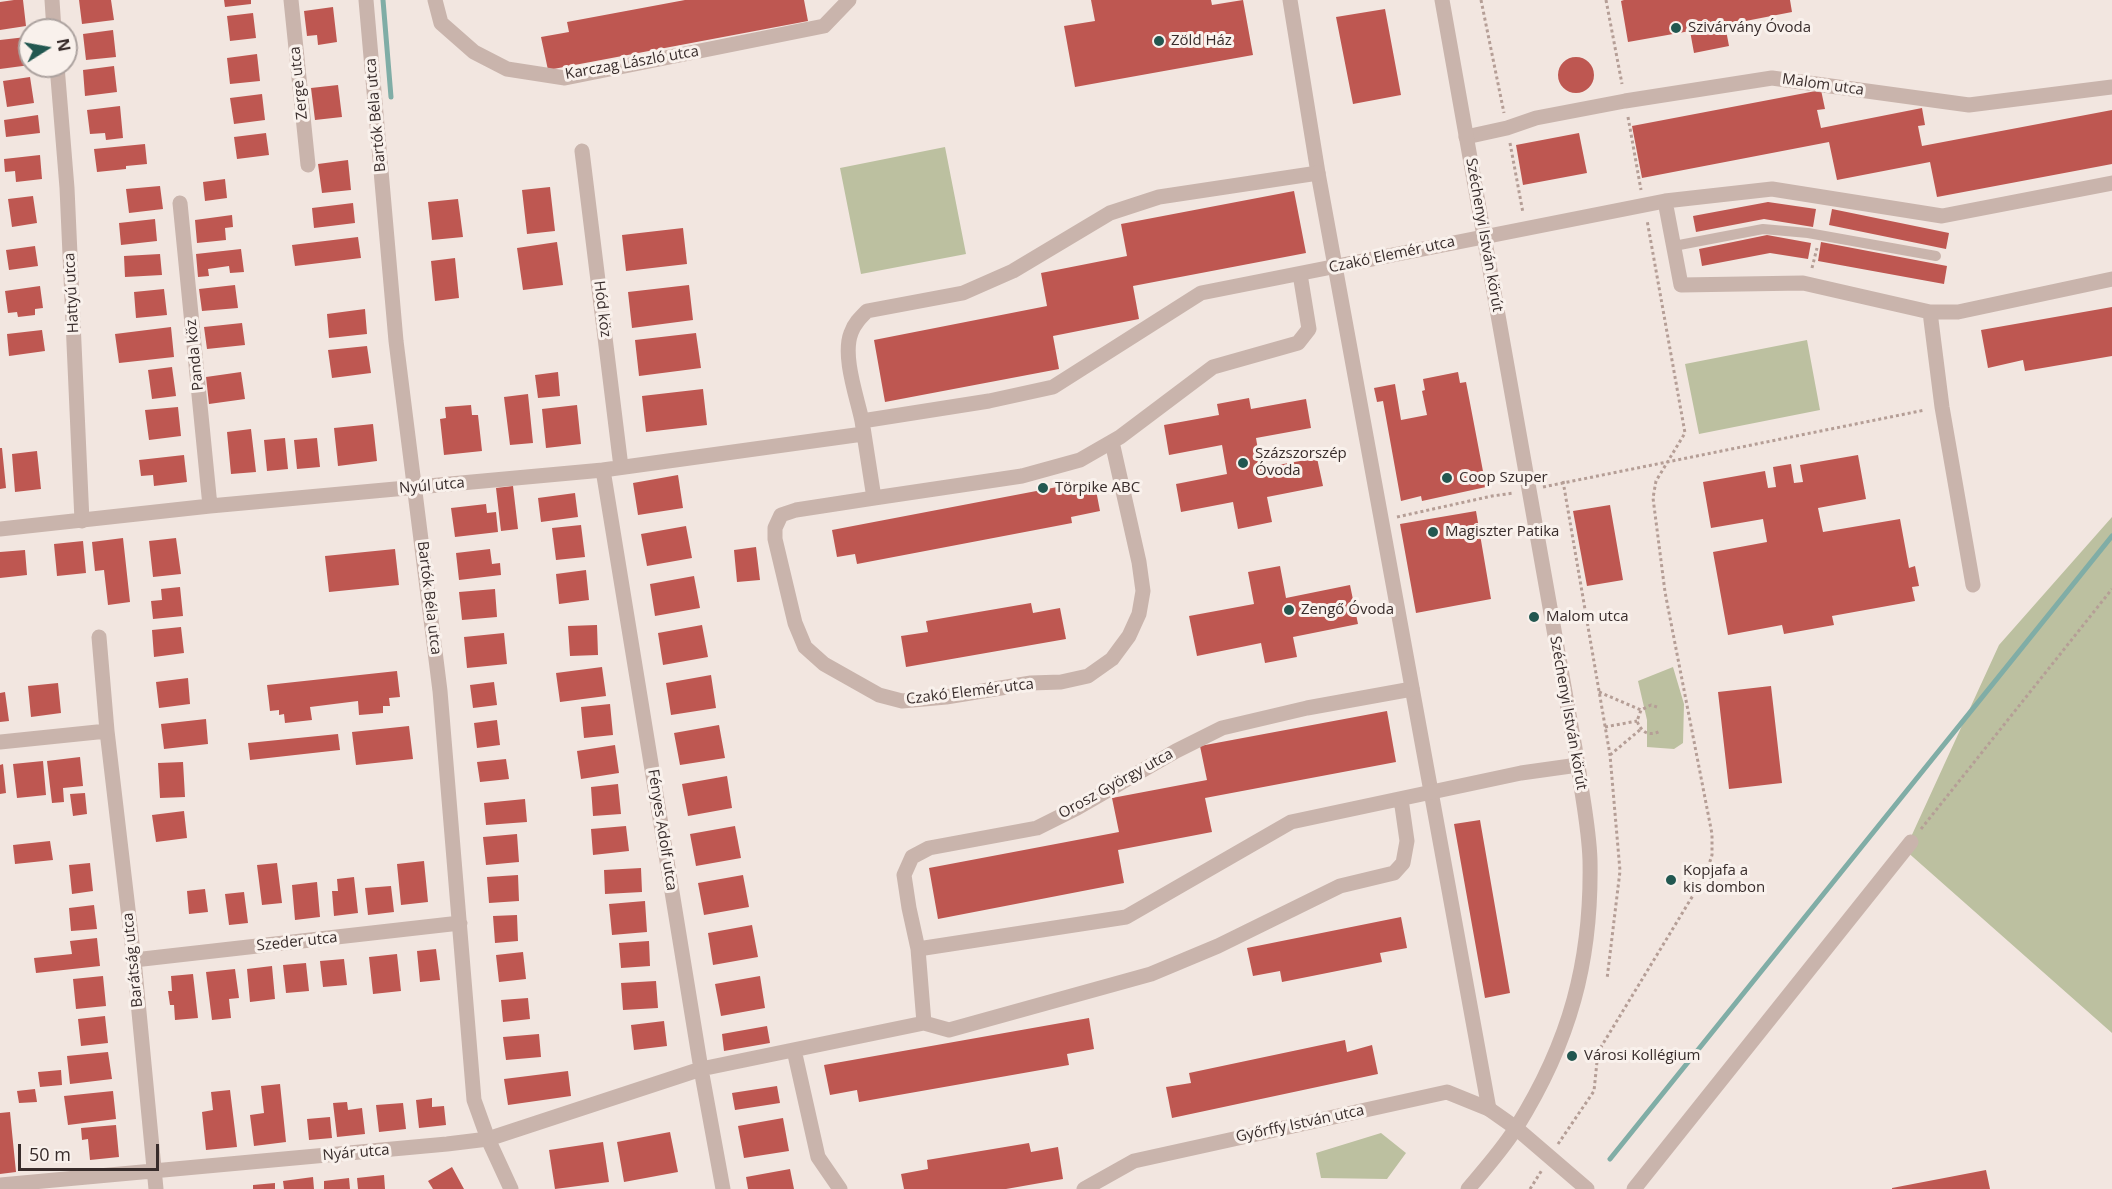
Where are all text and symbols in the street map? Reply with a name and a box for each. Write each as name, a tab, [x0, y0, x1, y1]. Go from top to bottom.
north arrow	[18, 18, 78, 78]
place label: Szivárvány Óvoda	[1688, 19, 1811, 37]
marker: Szivárvány Óvoda	[1669, 21, 1683, 35]
place label: Zöld Ház	[1171, 32, 1232, 50]
marker: Zöld Ház	[1152, 34, 1166, 48]
text: N	[52, 36, 76, 53]
street label: Karczag László utca	[564, 42, 700, 84]
street label: Zerge utca	[286, 45, 312, 121]
street label: Bartók Béla utca	[362, 57, 390, 173]
street label: Malom utca	[1781, 70, 1865, 100]
street label: Széchenyi István körút	[1462, 157, 1506, 313]
street label: Czakó Elemér utca	[1327, 233, 1457, 277]
street label: Hattyú utca	[61, 252, 83, 334]
street label: Hód köz	[590, 280, 614, 338]
street label: Panda köz	[182, 318, 208, 392]
place label: Százszorszép Óvoda	[1255, 445, 1347, 480]
marker: Százszorszép Óvoda	[1236, 456, 1250, 470]
place label: Coop Szuper	[1459, 469, 1548, 487]
marker: Coop Szuper	[1440, 471, 1454, 485]
street label: Nyúl utca	[398, 474, 466, 498]
place label: Törpike ABC	[1055, 479, 1140, 497]
marker: Törpike ABC	[1036, 481, 1050, 495]
place label: Magiszter Patika	[1445, 523, 1559, 541]
marker: Magiszter Patika	[1426, 525, 1440, 539]
street label: Bartók Béla utca	[413, 540, 445, 656]
place label: Zengő Óvoda	[1301, 601, 1394, 619]
marker: Zengő Óvoda	[1282, 603, 1296, 617]
place label: Malom utca	[1546, 608, 1628, 626]
marker: Malom utca	[1527, 610, 1541, 624]
street label: Széchenyi István körút	[1546, 635, 1590, 791]
street label: Czakó Elemér utca	[905, 675, 1035, 709]
street label: Orosz György utca	[1056, 745, 1176, 823]
street label: Fényes Adolf utca	[644, 768, 680, 892]
place label: Kopjafa a kis dombon	[1683, 862, 1765, 897]
marker: Kopjafa a kis dombon	[1664, 873, 1678, 887]
street label: Barátság utca	[119, 912, 147, 1008]
street label: Szeder utca	[256, 929, 338, 955]
place label: Városi Kollégium	[1584, 1047, 1700, 1065]
marker: Városi Kollégium	[1565, 1049, 1579, 1063]
street label: Győrffy István utca	[1234, 1102, 1366, 1146]
scale bar	[21, 1132, 162, 1170]
street label: Nyár utca	[322, 1141, 390, 1165]
text: 50 m	[29, 1142, 71, 1166]

